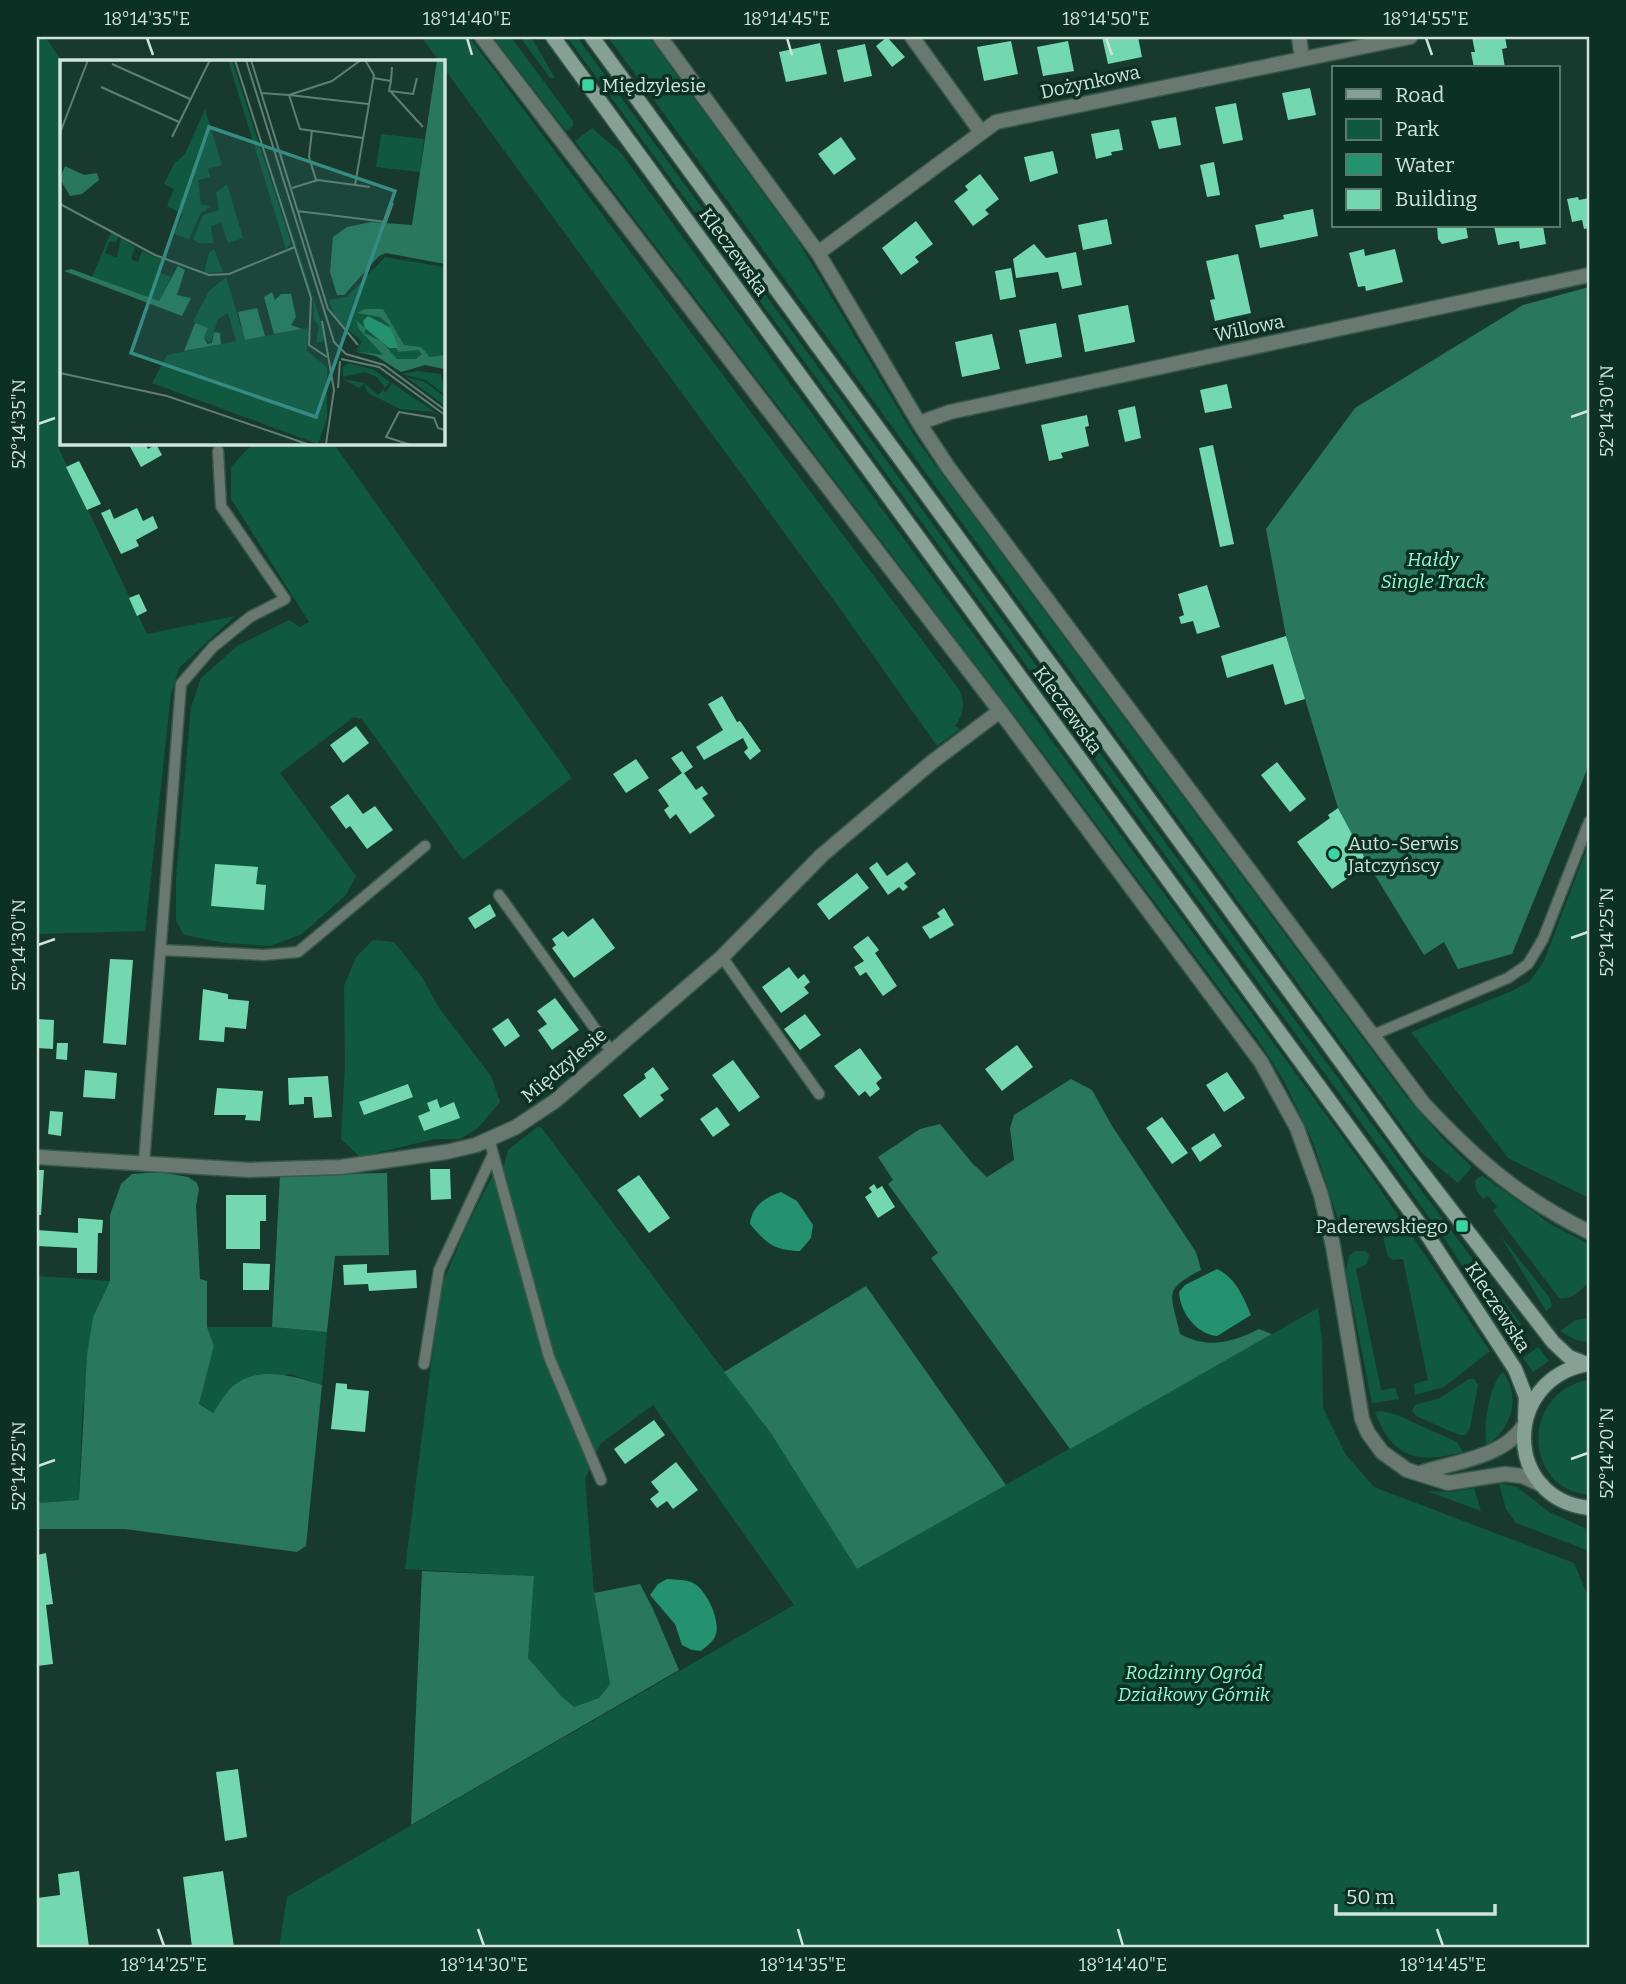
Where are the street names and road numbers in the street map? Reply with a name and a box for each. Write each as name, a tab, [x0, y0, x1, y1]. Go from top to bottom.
street label: Dożynkowa	[1038, 60, 1142, 104]
street label: Kleczewska	[695, 204, 774, 301]
street label: Willowa	[1212, 309, 1287, 347]
street label: Kleczewska	[1029, 662, 1108, 759]
street label: Międzylesie	[517, 1023, 611, 1107]
street label: Kleczewska	[1460, 1258, 1536, 1357]

